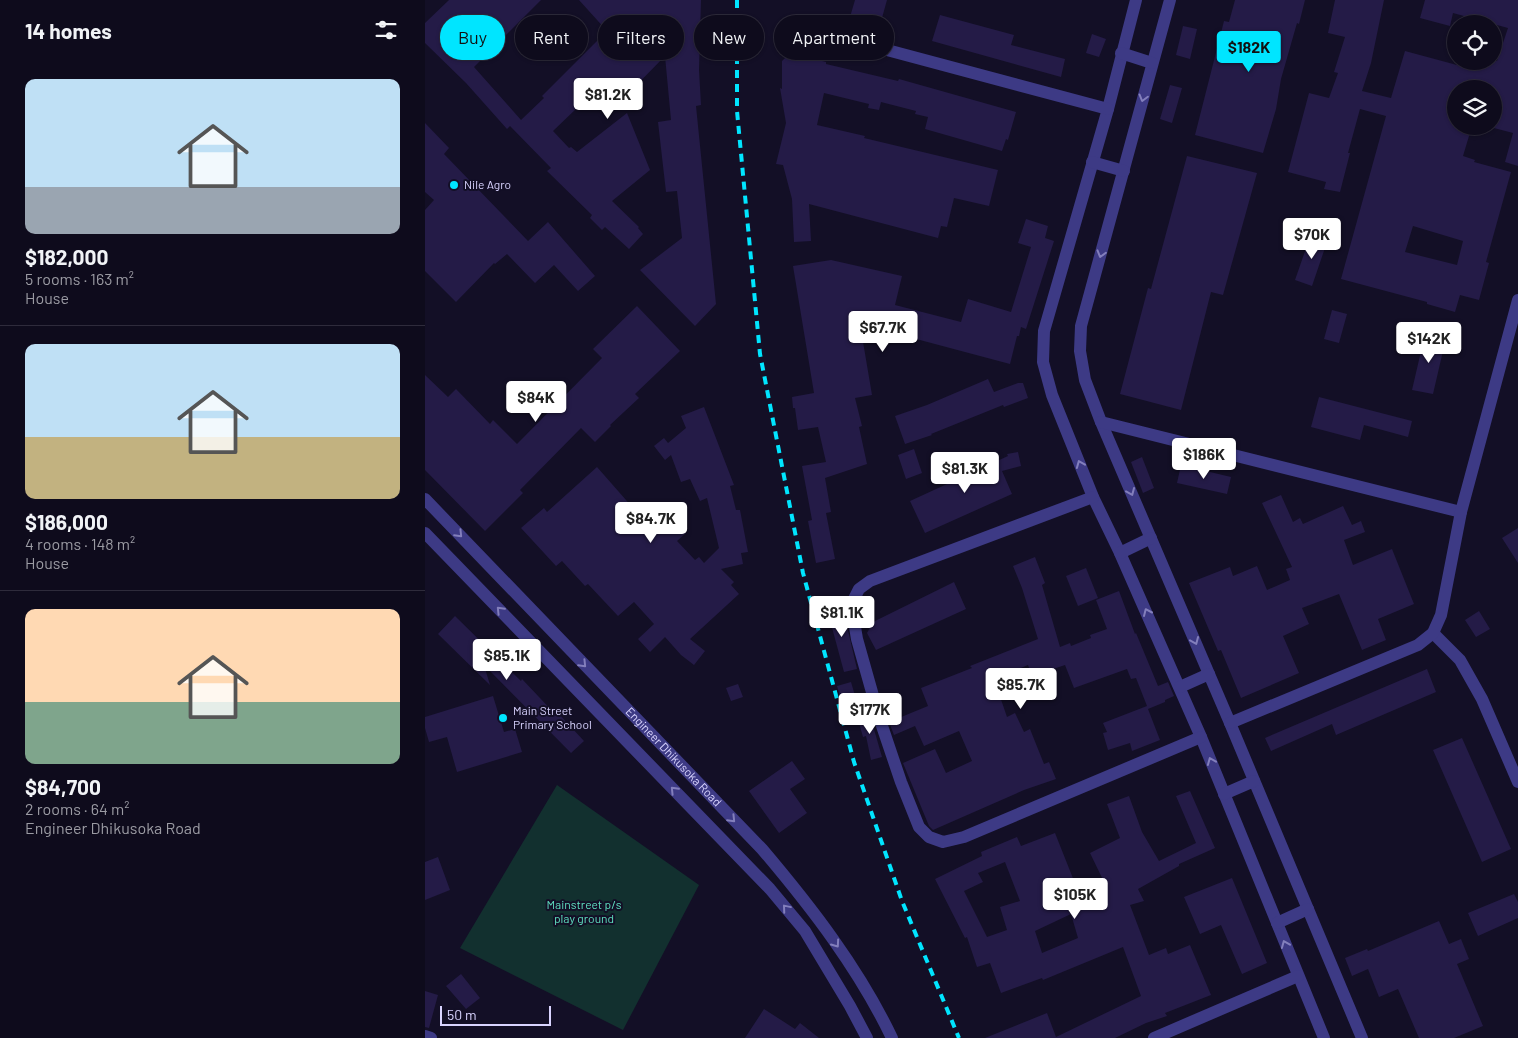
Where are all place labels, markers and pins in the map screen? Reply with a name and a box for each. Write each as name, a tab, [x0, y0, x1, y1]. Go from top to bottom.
pin: $182K	[1214, 30, 1284, 73]
pin: $81.2K	[567, 78, 649, 120]
place label: Nile Agro	[464, 177, 511, 191]
marker: Nile Agro	[448, 179, 460, 191]
pin: $70K	[1282, 218, 1342, 260]
pin: $67.7K	[842, 310, 924, 353]
pin: $142K	[1394, 322, 1464, 364]
pin: $84K	[506, 380, 566, 423]
pin: $186K	[1169, 438, 1239, 480]
pin: $81.3K	[924, 452, 1006, 494]
pin: $84.7K	[610, 502, 692, 544]
pin: $81.1K	[801, 596, 883, 638]
pin: $85.1K	[466, 638, 548, 681]
pin: $85.7K	[980, 668, 1062, 710]
pin: $177K	[835, 692, 905, 735]
place label: Main Street Primary School	[513, 703, 592, 731]
marker: Main Street Primary School	[497, 712, 509, 724]
pin: $105K	[1040, 878, 1110, 920]

